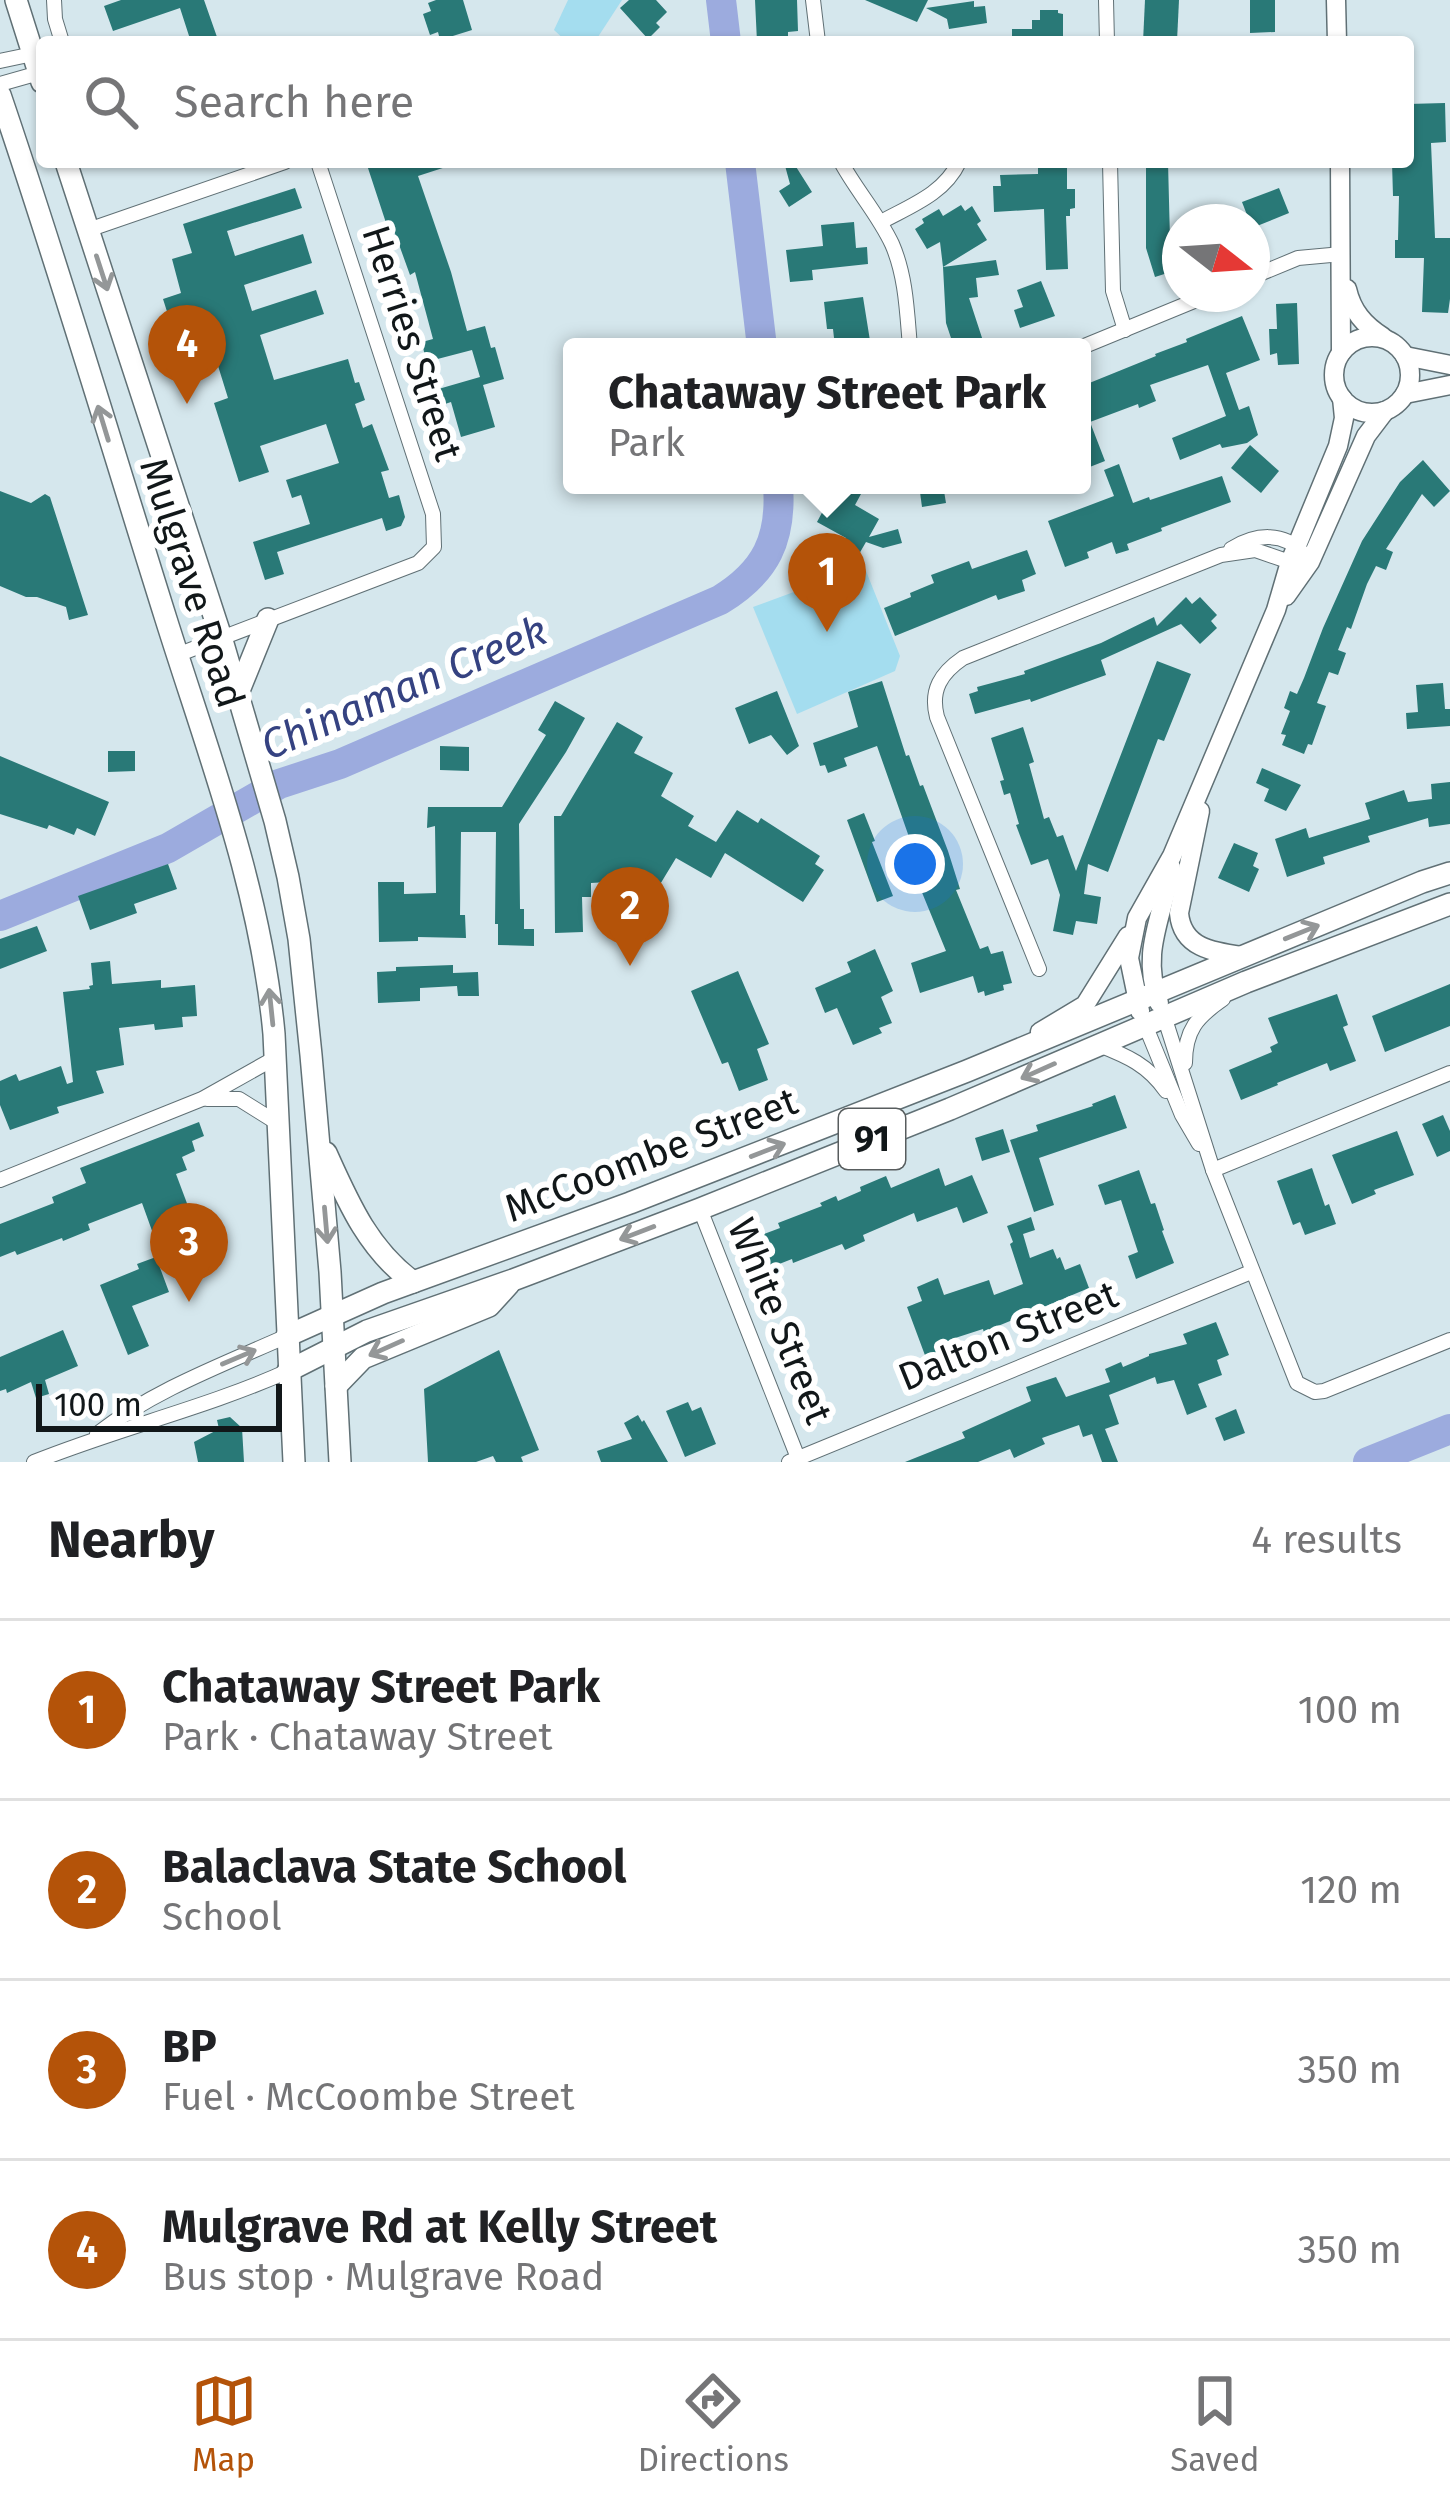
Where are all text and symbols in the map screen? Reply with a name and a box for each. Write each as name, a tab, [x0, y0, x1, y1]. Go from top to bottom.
search box	[36, 36, 1414, 168]
icon: search	[78, 69, 144, 135]
text: Search here	[174, 75, 414, 129]
north arrow	[1162, 204, 1270, 312]
street label: Herries Street	[352, 220, 472, 467]
one-way arrow	[93, 254, 114, 291]
pin: 4	[148, 305, 226, 404]
popup	[563, 338, 1091, 494]
text: Chataway Street Park	[608, 366, 1046, 420]
one-way arrow	[91, 405, 113, 443]
text: Park	[608, 420, 685, 466]
street label: Mulgrave Road	[130, 452, 254, 714]
pin: 1	[788, 533, 866, 632]
water label: Chinaman Creek	[254, 605, 554, 771]
your location	[885, 834, 945, 894]
pin: 2	[591, 867, 669, 966]
one-way arrow	[1282, 920, 1319, 941]
one-way arrow	[259, 988, 282, 1027]
one-way arrow	[1020, 1062, 1056, 1084]
street label: McCoombe Street	[498, 1078, 805, 1232]
road number: 91	[839, 1109, 905, 1169]
one-way arrow	[748, 1138, 785, 1159]
pin: 3	[150, 1203, 228, 1302]
one-way arrow	[315, 1205, 338, 1244]
street label: White Street	[718, 1212, 842, 1431]
one-way arrow	[620, 1223, 657, 1245]
street label: Dalton Street	[892, 1271, 1125, 1401]
one-way arrow	[368, 1338, 404, 1360]
one-way arrow	[221, 1344, 257, 1366]
scale bar	[36, 1378, 282, 1431]
text: 100 m	[54, 1385, 142, 1425]
text: Nearby	[48, 1509, 214, 1571]
text: 4 results	[1251, 1517, 1402, 1563]
text: Chataway Street Park	[162, 1660, 600, 1714]
text: 1	[78, 1687, 96, 1733]
text: 100 m	[1298, 1687, 1402, 1733]
text: Park · Chataway Street	[162, 1714, 553, 1760]
text: Balaclava State School	[162, 1840, 626, 1894]
text: 2	[77, 1867, 97, 1913]
text: 120 m	[1300, 1867, 1402, 1913]
text: School	[162, 1894, 282, 1940]
text: BP	[162, 2020, 217, 2074]
text: 3	[77, 2047, 97, 2093]
text: 350 m	[1297, 2047, 1402, 2093]
text: Fuel · McCoombe Street	[162, 2074, 575, 2120]
text: Mulgrave Rd at Kelly Street	[162, 2200, 717, 2254]
text: 4	[76, 2227, 98, 2273]
text: 350 m	[1297, 2227, 1402, 2273]
text: Bus stop · Mulgrave Road	[162, 2254, 604, 2300]
tab: Map	[191, 2368, 257, 2480]
tab: Directions	[638, 2368, 789, 2480]
tab: Saved	[1170, 2368, 1259, 2480]

